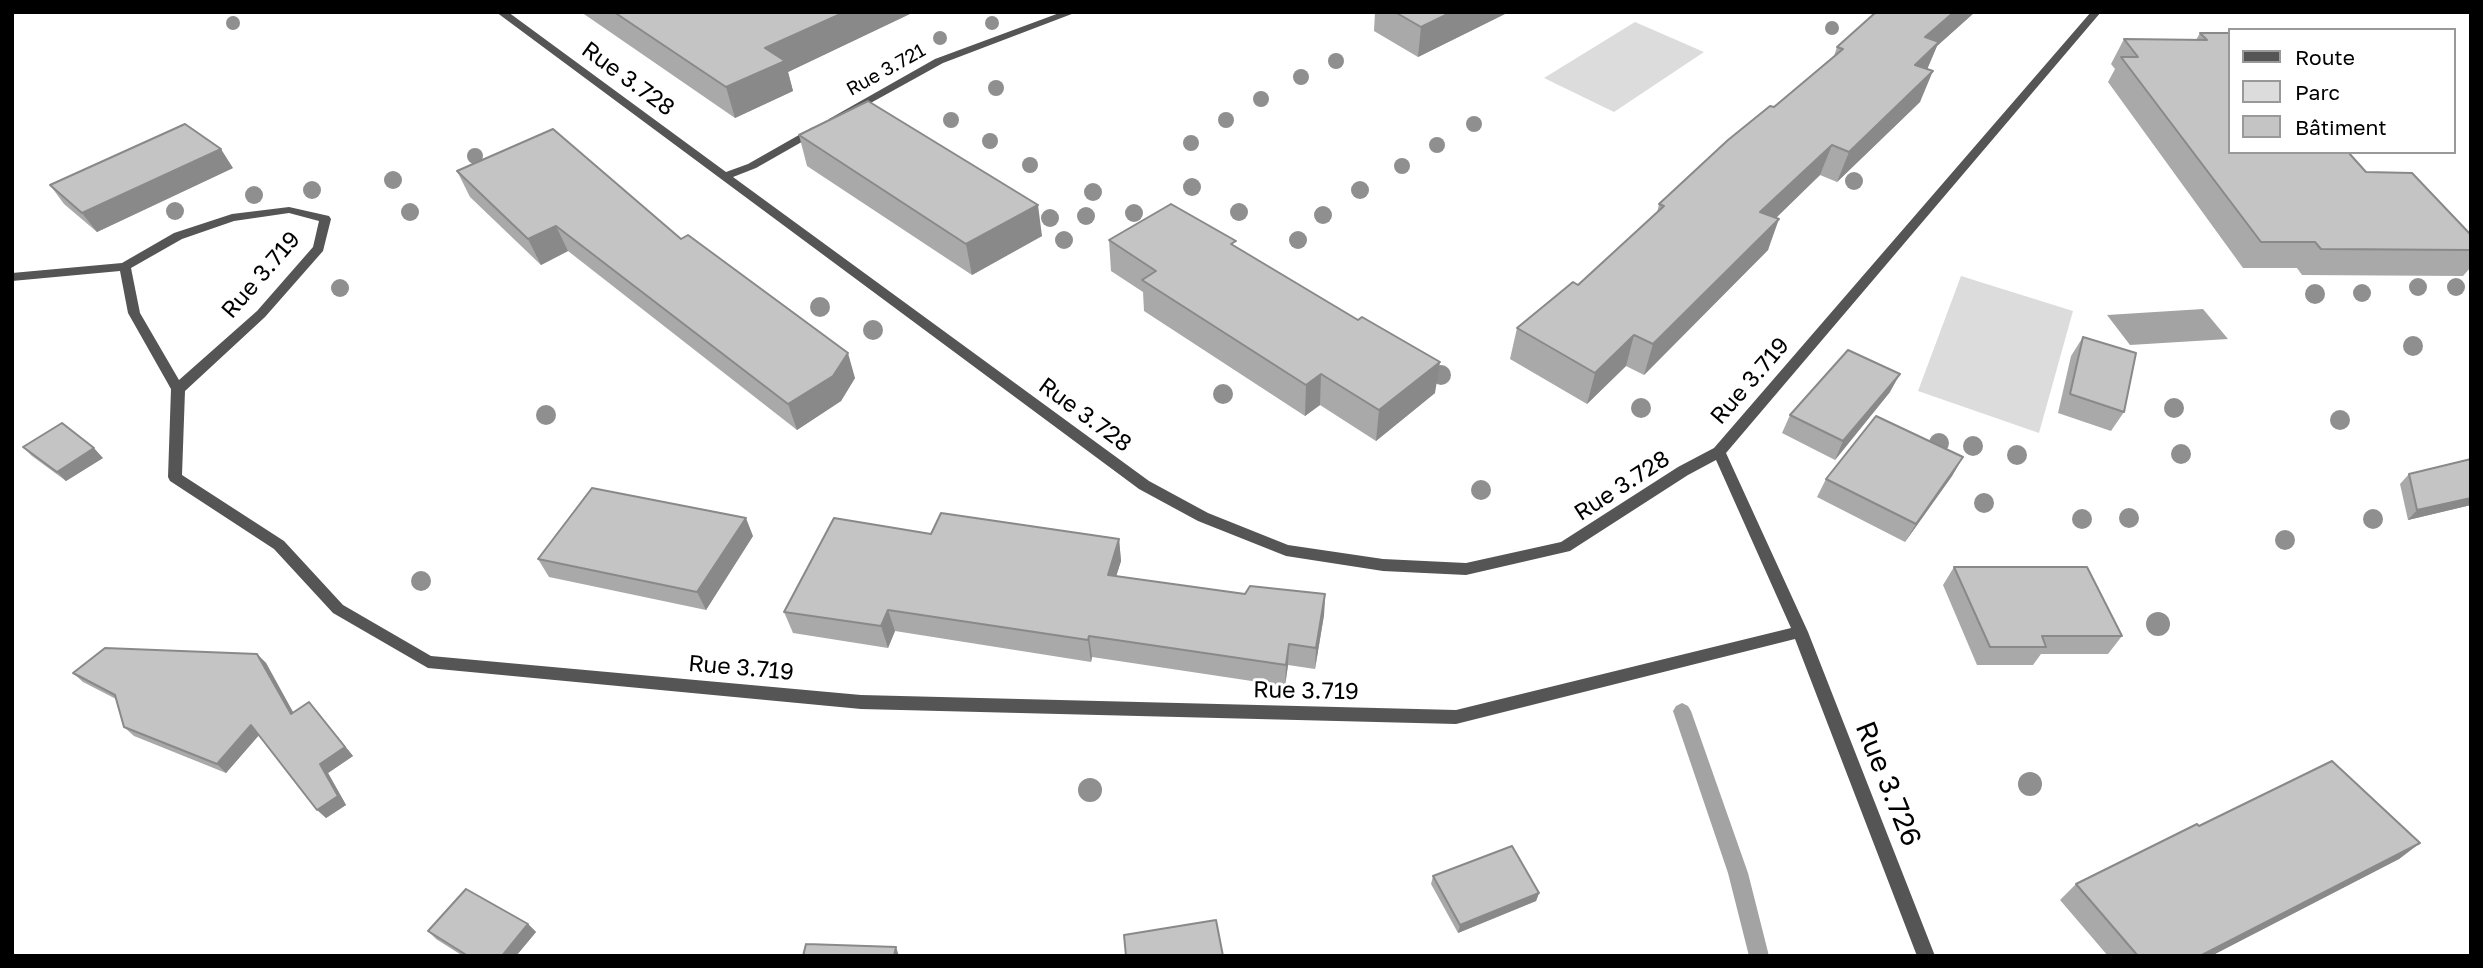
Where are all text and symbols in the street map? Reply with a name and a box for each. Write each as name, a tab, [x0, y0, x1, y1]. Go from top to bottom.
legend	[2228, 28, 2455, 154]
street label: Rue 3.728	[576, 36, 680, 122]
street label: Rue 3.721	[842, 39, 930, 101]
text: Route	[2295, 44, 2355, 70]
text: Parc	[2295, 79, 2340, 105]
text: Bâtiment	[2295, 114, 2387, 140]
street label: Rue 3.719	[216, 226, 306, 324]
street label: Rue 3.719	[1705, 332, 1795, 430]
street label: Rue 3.728	[1033, 372, 1137, 458]
street label: Rue 3.728	[1569, 445, 1675, 527]
street label: Rue 3.719	[687, 650, 795, 686]
street label: Rue 3.719	[1253, 676, 1359, 706]
street label: Rue 3.726	[1848, 717, 1928, 851]

